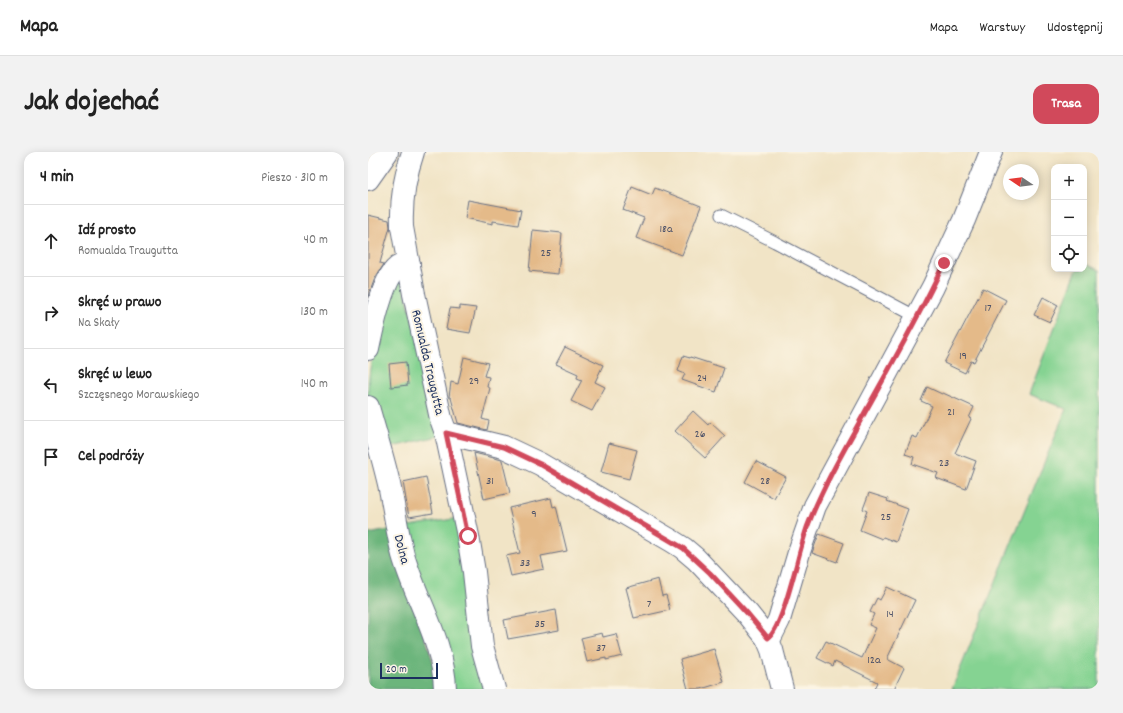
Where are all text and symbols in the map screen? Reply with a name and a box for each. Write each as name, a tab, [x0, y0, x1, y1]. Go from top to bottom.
text: Mapa	[20, 14, 58, 41]
text: Mapa	[930, 18, 958, 38]
text: Warstwy	[980, 18, 1025, 38]
text: Udostępnij	[1047, 18, 1103, 38]
text: Jak dojechać	[24, 84, 159, 124]
button: Trasa	[1033, 84, 1099, 124]
north arrow	[1003, 164, 1039, 200]
map controls	[1051, 164, 1087, 272]
button: +	[1051, 164, 1087, 200]
text: 4 min	[40, 166, 74, 190]
text: Pieszo · 310 m	[261, 169, 328, 188]
button: −	[1051, 200, 1087, 236]
text: Idź prosto	[78, 220, 136, 242]
house number: 18a	[659, 221, 673, 238]
icon: ahead	[40, 230, 62, 252]
text: 40 m	[304, 231, 328, 250]
button: locate	[1051, 236, 1087, 272]
text: Romualda Traugutta	[78, 242, 178, 261]
house number: 25	[541, 245, 551, 262]
route end	[935, 254, 953, 272]
text: Skręć w prawo	[78, 292, 161, 314]
house number: 17	[984, 300, 992, 317]
icon: right	[40, 302, 62, 324]
text: 130 m	[300, 303, 328, 322]
street label: Romualda Traugutta	[405, 308, 449, 417]
text: Na Skały	[78, 314, 119, 333]
house number: 19	[959, 348, 967, 365]
text: Skręć w lewo	[78, 364, 152, 386]
house number: 24	[697, 370, 707, 387]
house number: 29	[469, 373, 479, 390]
icon: left	[40, 374, 62, 396]
text: 140 m	[301, 375, 328, 394]
text: Szczęsnego Morawskiego	[78, 386, 199, 405]
house number: 21	[947, 404, 955, 421]
house number: 26	[694, 426, 706, 443]
icon: arrive	[40, 446, 62, 468]
text: Cel podróży	[78, 446, 144, 468]
house number: 23	[939, 455, 949, 472]
house number: 31	[486, 473, 494, 490]
house number: 28	[760, 473, 770, 490]
house number: 9	[531, 506, 537, 523]
house number: 25	[881, 509, 891, 526]
route start	[459, 527, 477, 545]
street label: Dolna	[388, 533, 414, 567]
house number: 33	[520, 555, 530, 572]
house number: 7	[647, 596, 652, 613]
house number: 14	[886, 606, 894, 623]
house number: 35	[535, 616, 545, 633]
house number: 37	[596, 640, 606, 657]
house number: 12a	[867, 652, 881, 669]
scale bar	[380, 661, 438, 680]
text: 20 m	[386, 662, 407, 678]

